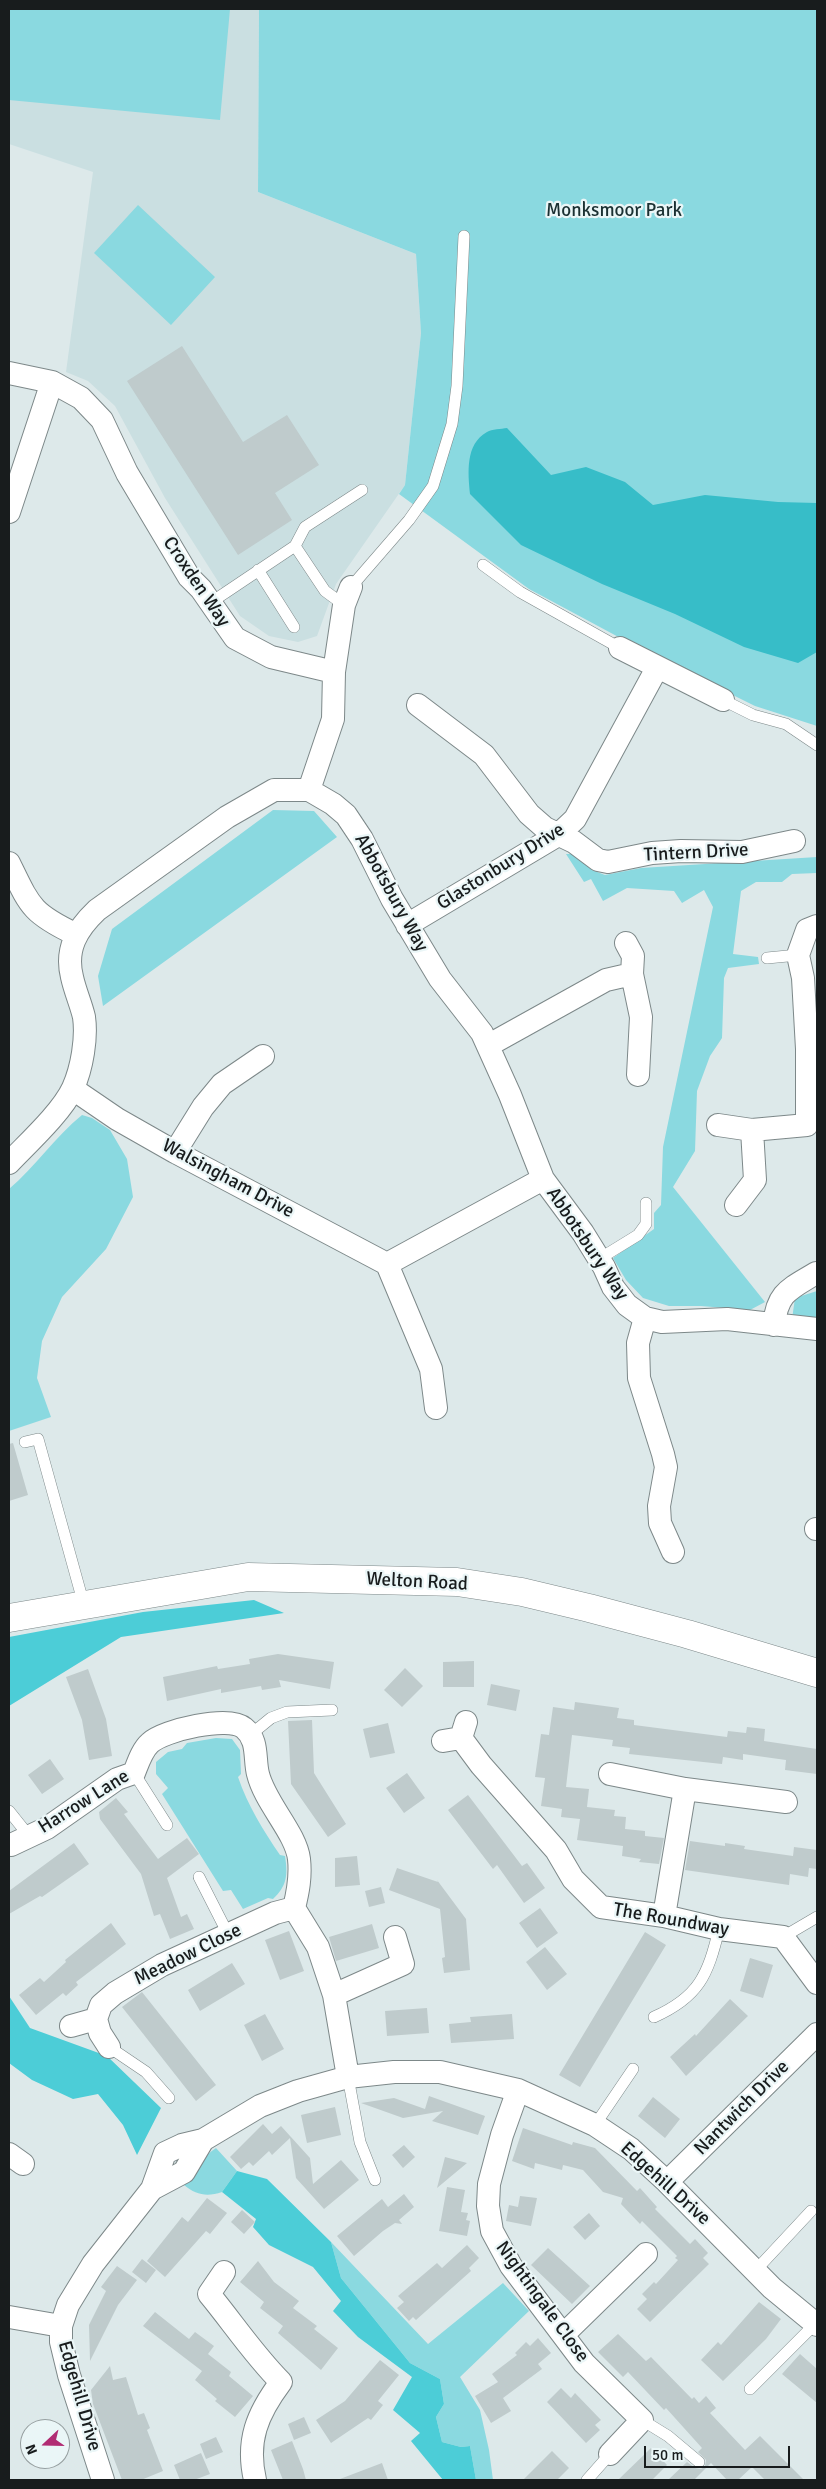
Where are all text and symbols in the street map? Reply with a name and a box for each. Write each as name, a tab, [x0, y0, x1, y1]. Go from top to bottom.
park label: Monksmoor Park	[546, 200, 682, 222]
street label: Croxden Way	[157, 533, 235, 631]
street label: Glastonbury Drive	[433, 819, 569, 915]
street label: Abbotsbury Way	[349, 830, 433, 956]
street label: Tintern Drive	[643, 839, 749, 867]
street label: Walsingham Drive	[158, 1135, 298, 1223]
street label: Abbotsbury Way	[541, 1183, 633, 1305]
street label: Welton Road	[366, 1568, 468, 1596]
street label: Harrow Lane	[34, 1765, 134, 1839]
street label: The Roundway	[611, 1899, 731, 1941]
street label: Meadow Close	[131, 1919, 245, 1991]
street label: Nantwich Drive	[690, 2056, 794, 2160]
street label: Edgehill Drive	[615, 2138, 715, 2230]
street label: Nightingale Close	[490, 2237, 594, 2367]
street label: Edgehill Drive	[52, 2338, 106, 2454]
north arrow	[20, 2419, 70, 2469]
scale bar	[646, 2436, 792, 2468]
text: N	[22, 2442, 41, 2457]
text: 50 m	[652, 2446, 683, 2464]

